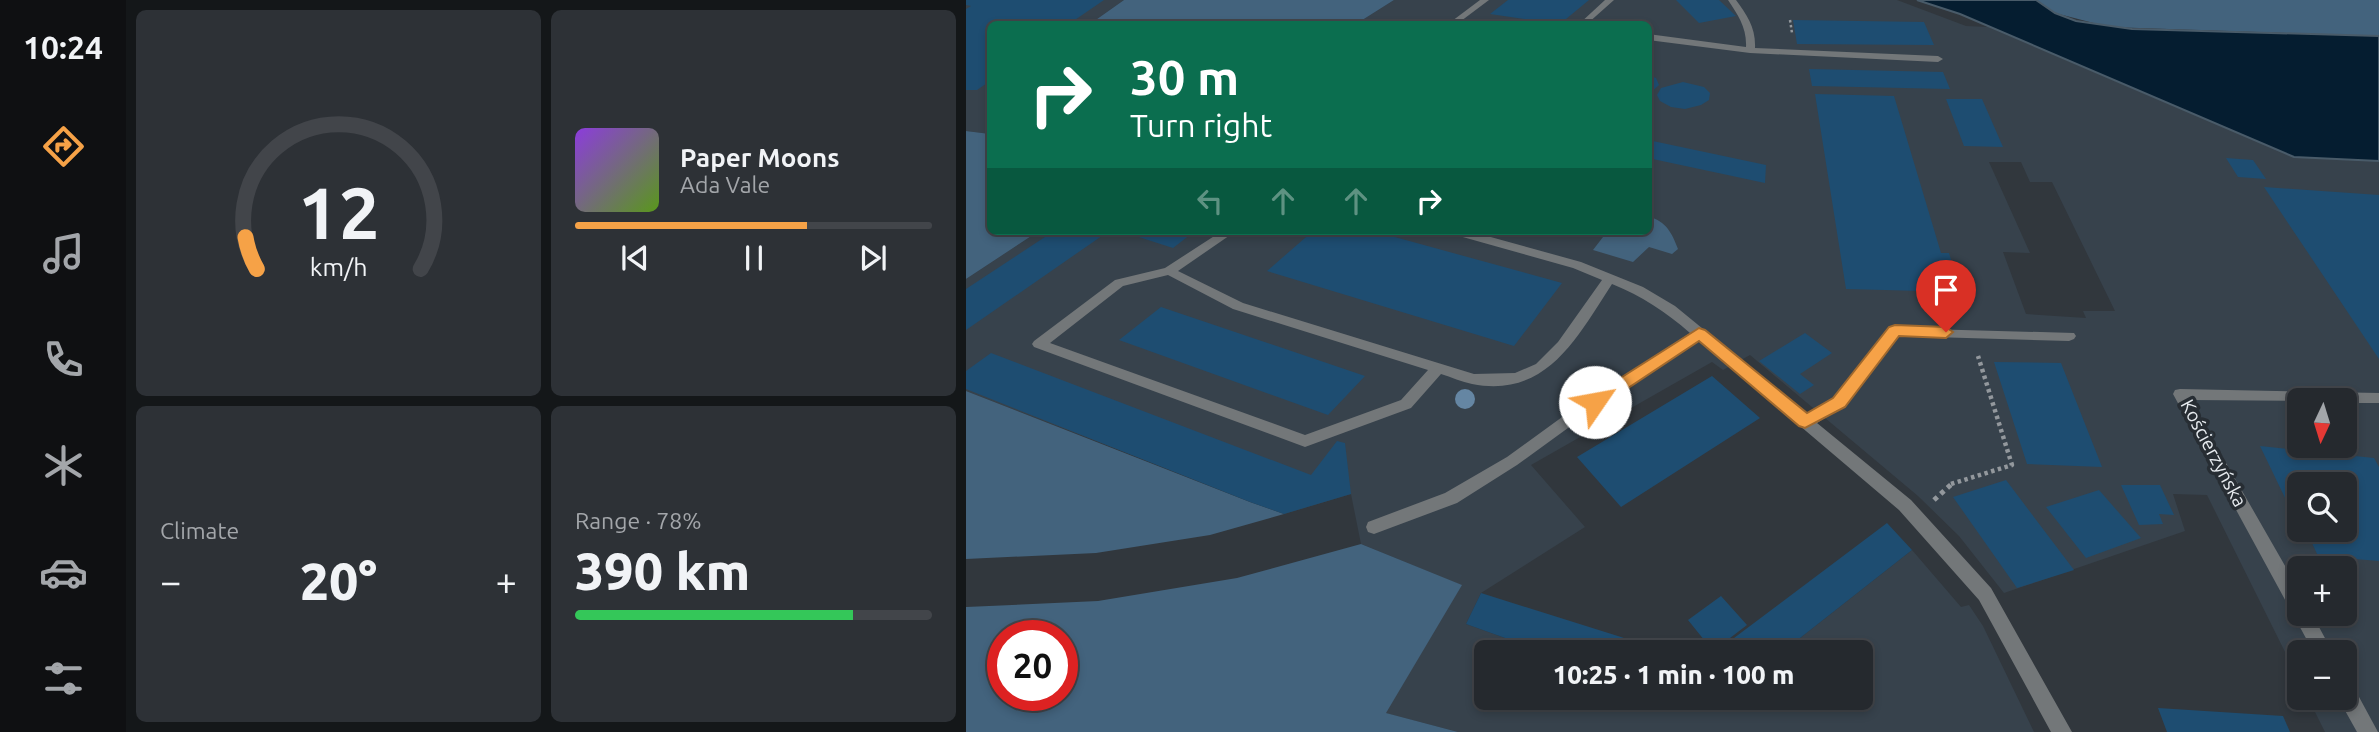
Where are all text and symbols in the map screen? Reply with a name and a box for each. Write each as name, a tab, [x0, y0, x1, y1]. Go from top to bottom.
text: 10:24	[23, 29, 103, 65]
icon: right	[1015, 49, 1106, 140]
text: 30 m	[1130, 49, 1239, 104]
text: Turn right	[1130, 107, 1272, 143]
icon: directions	[39, 122, 88, 171]
text: Paper Moons	[680, 143, 839, 172]
text: 12	[297, 171, 380, 253]
text: Ada Vale	[680, 172, 770, 197]
icon: left	[1191, 182, 1229, 220]
icon: ahead	[1264, 182, 1302, 220]
icon: ahead	[1337, 182, 1375, 220]
icon: right	[1410, 182, 1448, 220]
icon: music	[39, 229, 88, 278]
icon: previous	[616, 239, 654, 277]
icon: pause	[735, 239, 773, 277]
icon: next	[854, 239, 892, 277]
text: km/h	[310, 253, 367, 281]
pin	[1916, 260, 1976, 332]
icon: arrive	[1927, 271, 1965, 309]
icon: phone	[39, 335, 88, 384]
position arrow	[1558, 365, 1632, 439]
north arrow	[2287, 388, 2357, 458]
map controls	[2287, 388, 2357, 710]
street label: Kościerzyńska	[2177, 396, 2251, 510]
icon: climate	[39, 441, 88, 490]
button: search	[2287, 472, 2357, 542]
text: Range · 78%	[575, 508, 702, 533]
text: Climate	[160, 518, 239, 543]
text: 390 km	[575, 542, 750, 600]
icon: car	[39, 548, 88, 597]
text: 20°	[300, 552, 377, 610]
button: +	[2287, 556, 2357, 626]
text: −	[160, 560, 181, 602]
text: +	[496, 560, 517, 602]
speed limit sign: 20	[987, 620, 1078, 711]
button: −	[2287, 640, 2357, 710]
icon: filters	[39, 654, 88, 703]
text: 10:25 · 1 min · 100 m	[1553, 660, 1794, 689]

